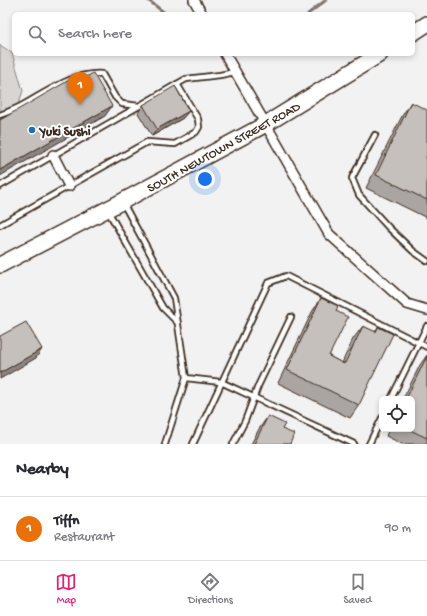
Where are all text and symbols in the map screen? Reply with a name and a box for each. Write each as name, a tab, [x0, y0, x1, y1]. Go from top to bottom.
search box	[12, 12, 415, 56]
icon: search	[26, 23, 48, 45]
text: Search here	[58, 25, 132, 43]
pin: 1	[67, 72, 93, 105]
street label: SOUTH NEWTOWN STREET ROAD	[145, 99, 304, 197]
marker: Yuki Sushi	[27, 125, 37, 135]
place label: Yuki Sushi	[38, 125, 91, 140]
your location	[195, 169, 215, 189]
map controls	[379, 396, 415, 432]
button: locate	[379, 396, 415, 432]
text: Nearby	[16, 460, 69, 480]
text: Tiffn	[54, 512, 79, 530]
text: 1	[26, 521, 32, 536]
text: 90 m	[385, 521, 411, 536]
text: Restaurant	[54, 530, 114, 545]
tab: Map	[55, 571, 77, 607]
tab: Directions	[188, 571, 233, 607]
tab: Saved	[343, 571, 372, 607]

